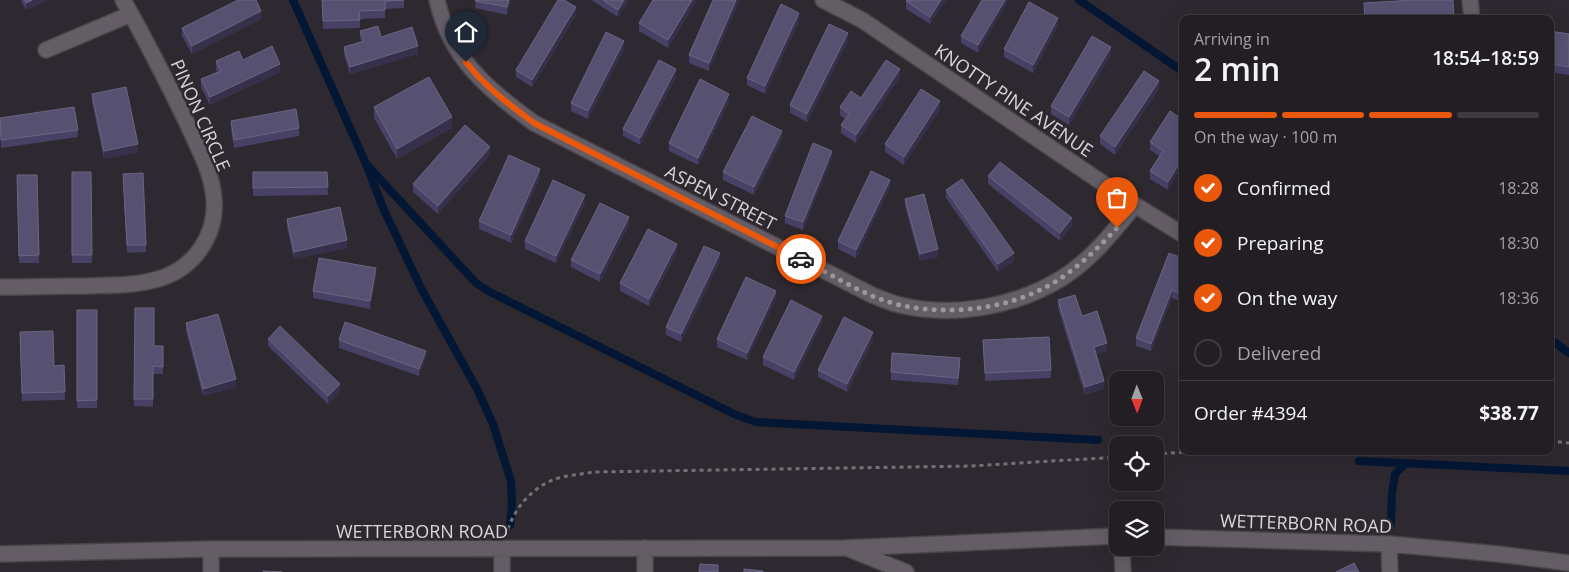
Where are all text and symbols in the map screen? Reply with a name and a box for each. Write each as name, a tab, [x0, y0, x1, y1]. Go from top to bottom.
pin	[445, 11, 487, 62]
icon: home	[452, 18, 480, 46]
text: Arriving in	[1194, 28, 1270, 50]
street label: KNOTTY PINE AVENUE	[930, 38, 1098, 162]
text: 18:54–18:59	[1432, 45, 1539, 71]
text: 2 min	[1194, 47, 1280, 90]
street label: PINON CIRCLE	[166, 55, 236, 175]
text: On the way · 100 m	[1194, 126, 1337, 148]
street label: ASPEN STREET	[662, 159, 780, 235]
icon: check	[1194, 174, 1222, 202]
text: Confirmed	[1237, 175, 1331, 201]
pin	[1096, 177, 1138, 228]
text: 18:28	[1498, 177, 1539, 199]
icon: bag	[1103, 184, 1131, 212]
icon: check	[1194, 229, 1222, 257]
text: Preparing	[1237, 230, 1324, 256]
text: 18:30	[1498, 232, 1539, 254]
courier	[776, 234, 826, 284]
icon: car	[787, 245, 815, 273]
icon: check	[1194, 284, 1222, 312]
text: On the way	[1237, 285, 1337, 311]
text: 18:36	[1498, 287, 1539, 309]
text: Delivered	[1237, 340, 1321, 366]
north arrow	[1109, 371, 1164, 426]
map controls	[1109, 371, 1164, 556]
text: Order #4394	[1194, 400, 1307, 426]
text: $38.77	[1479, 400, 1539, 426]
button: locate	[1109, 436, 1164, 491]
button: layers	[1109, 501, 1164, 556]
street label: WETTERBORN ROAD	[1220, 508, 1392, 538]
street label: WETTERBORN ROAD	[336, 519, 508, 543]

